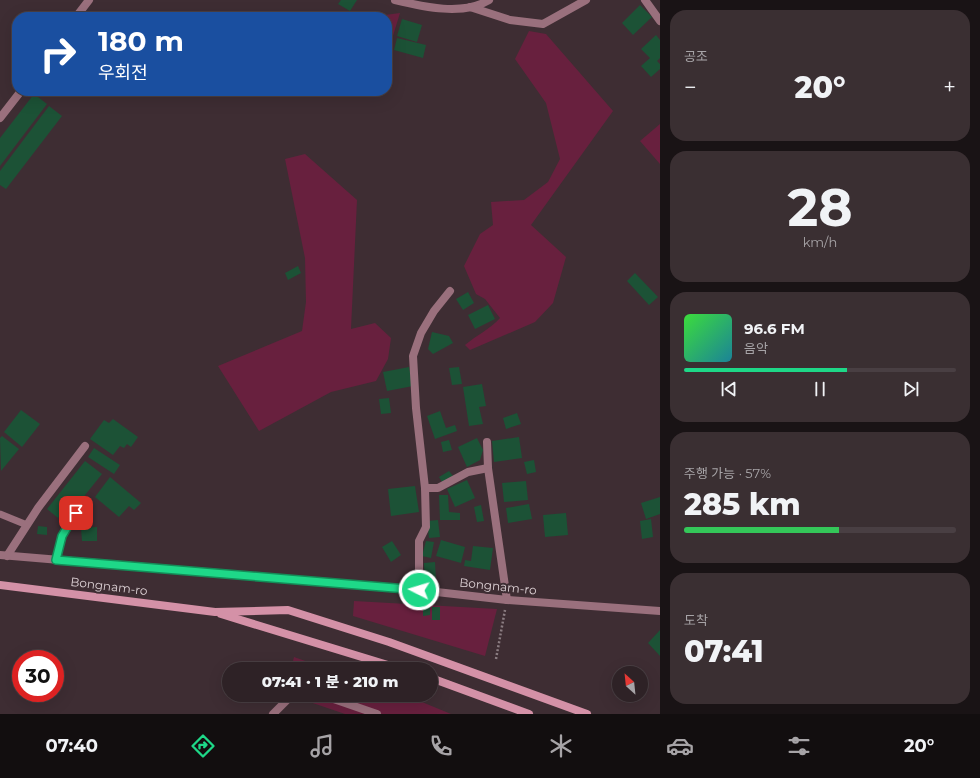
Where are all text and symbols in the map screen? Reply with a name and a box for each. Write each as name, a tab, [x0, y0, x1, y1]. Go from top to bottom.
text: 180 m	[98, 24, 184, 58]
icon: right	[32, 28, 84, 80]
text: 공조	[684, 48, 708, 64]
text: 우회전	[98, 62, 148, 84]
text: 20°	[794, 69, 846, 106]
text: −	[684, 74, 697, 101]
text: +	[943, 74, 956, 101]
text: 28	[787, 176, 853, 239]
text: km/h	[803, 234, 837, 250]
text: 96.6 FM	[744, 319, 805, 338]
text: 음악	[744, 340, 768, 356]
icon: previous	[718, 378, 740, 400]
icon: pause	[809, 378, 831, 400]
icon: next	[900, 378, 922, 400]
text: 주행 가능 · 57%	[684, 465, 771, 481]
text: 285 km	[684, 486, 801, 523]
pin	[59, 496, 93, 530]
icon: arrive	[65, 502, 87, 524]
position arrow	[398, 569, 440, 611]
street label: Bongnam-ro	[70, 574, 148, 598]
street label: Bongnam-ro	[459, 574, 537, 598]
text: 도착	[684, 612, 708, 628]
text: 07:41	[684, 633, 764, 670]
speed limit sign: 30	[12, 650, 64, 702]
north arrow	[612, 666, 648, 702]
map controls	[612, 666, 648, 702]
text: 07:41 · 1 분 · 210 m	[262, 672, 398, 691]
icon: directions	[189, 732, 217, 760]
icon: music	[308, 732, 336, 760]
icon: phone	[427, 732, 455, 760]
icon: climate	[547, 732, 575, 760]
icon: car	[666, 732, 694, 760]
icon: filters	[785, 732, 813, 760]
text: 07:40	[46, 735, 98, 757]
text: 20°	[904, 735, 934, 757]

